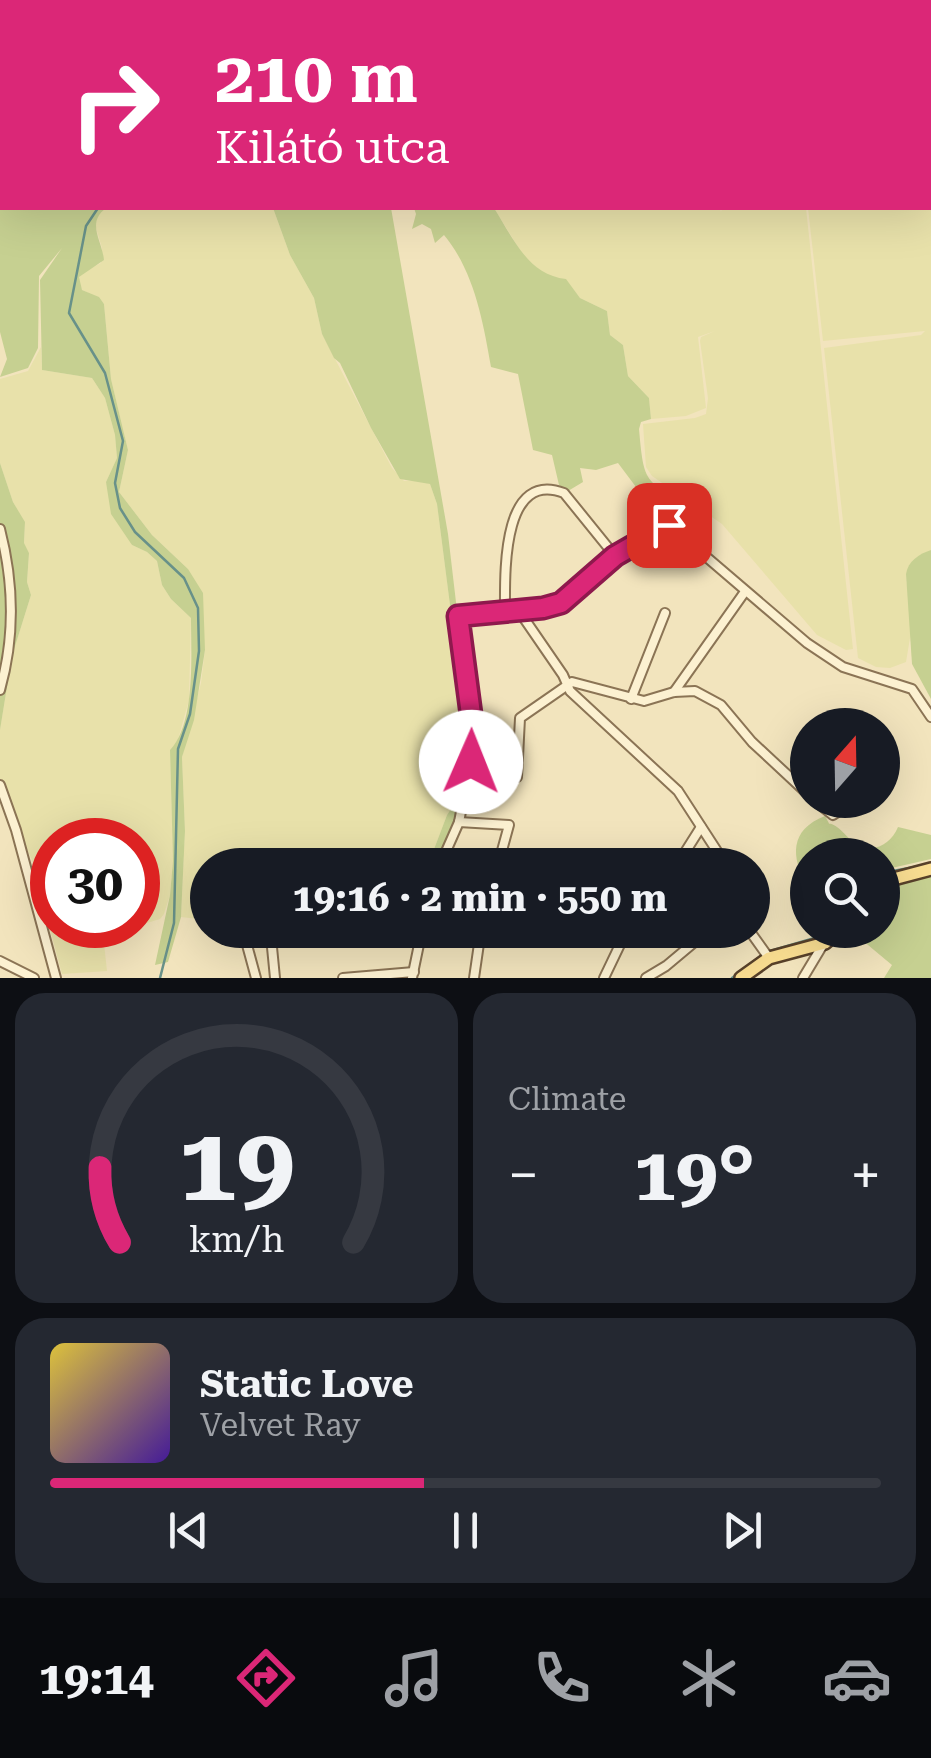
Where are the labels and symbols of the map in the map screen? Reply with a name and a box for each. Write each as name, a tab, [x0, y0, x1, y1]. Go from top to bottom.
pin	[627, 483, 712, 568]
north arrow	[790, 708, 900, 818]
position arrow	[419, 710, 523, 814]
speed limit sign: 30	[30, 818, 160, 948]

